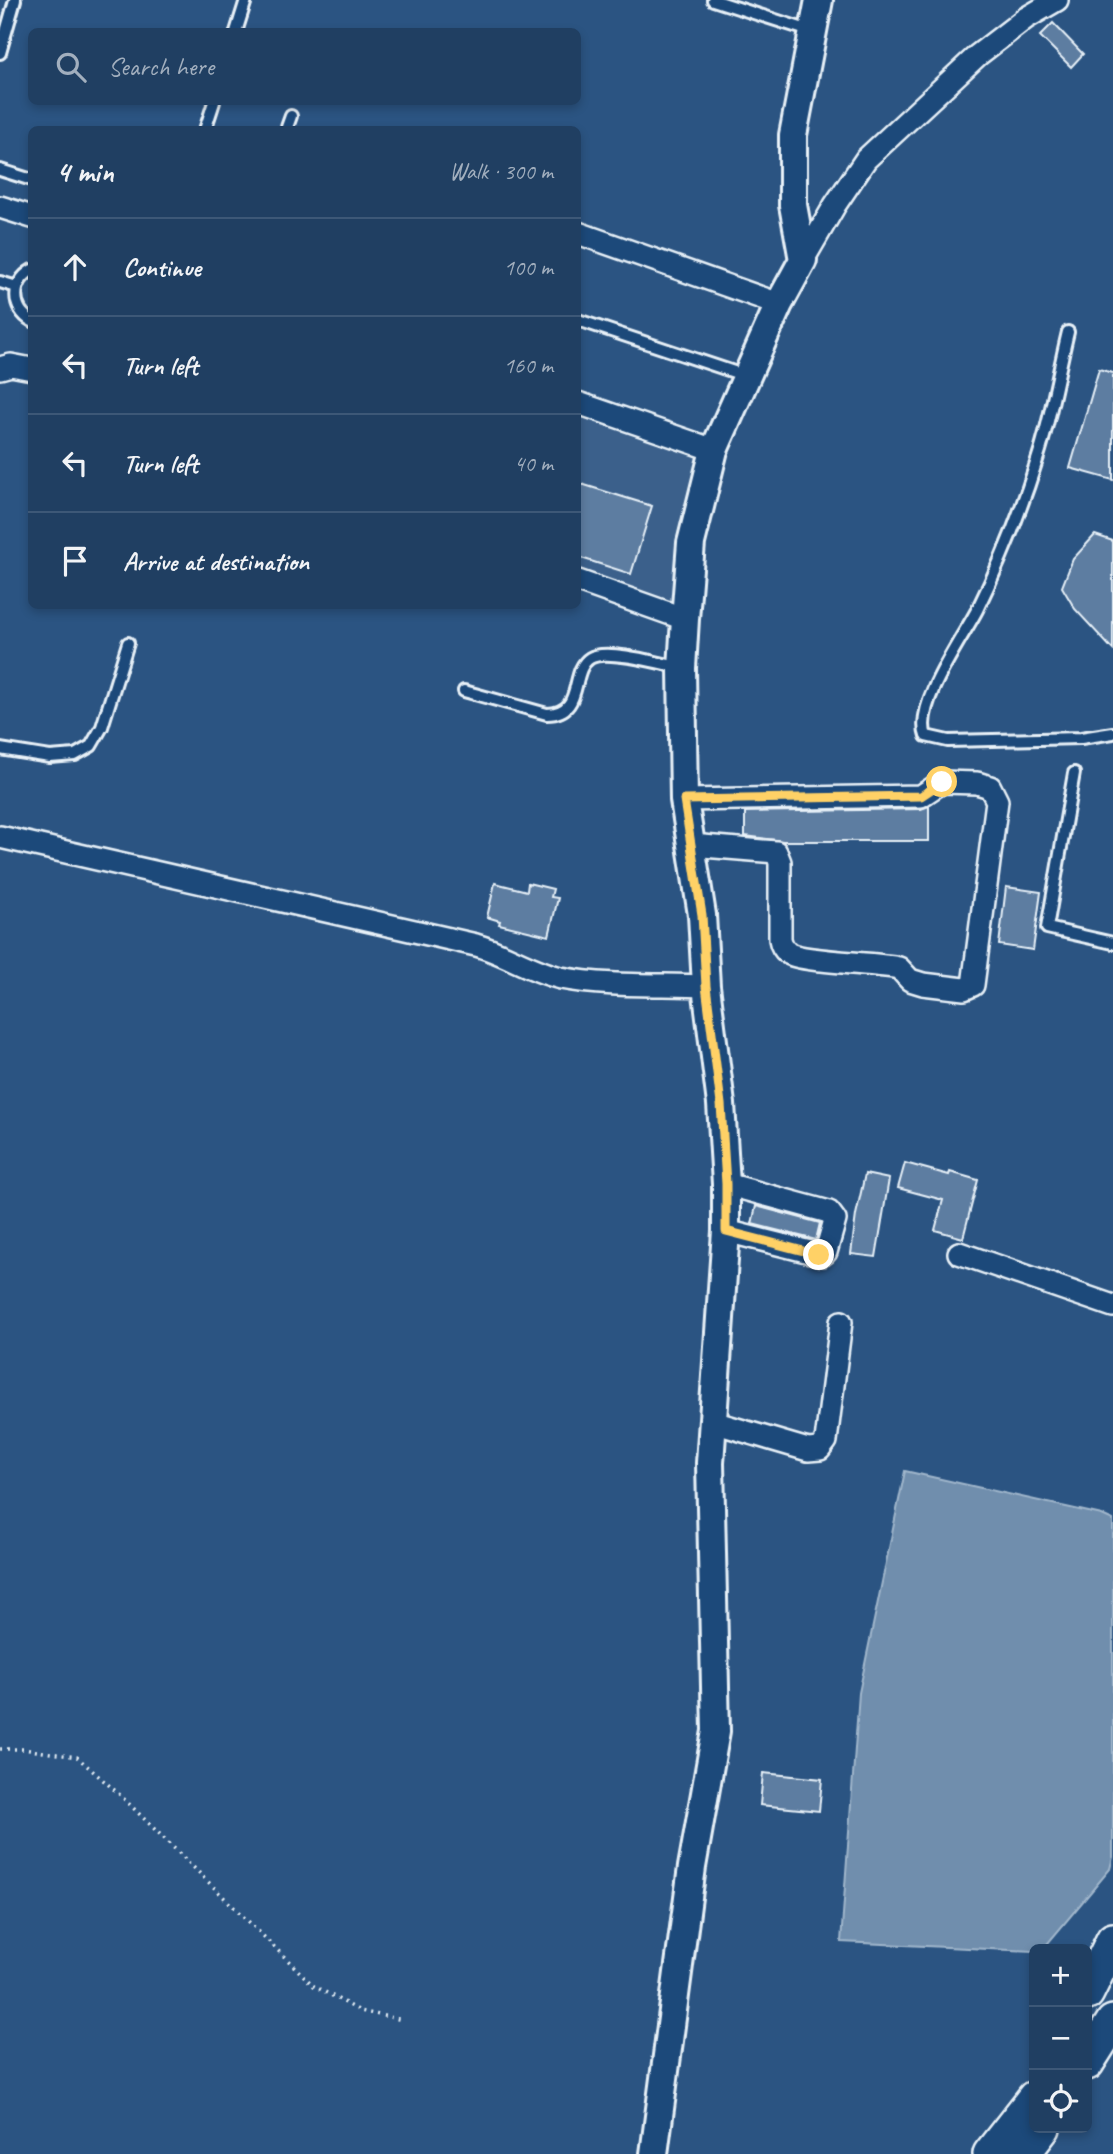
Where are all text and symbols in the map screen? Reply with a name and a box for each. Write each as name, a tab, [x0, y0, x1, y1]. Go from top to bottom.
search box	[28, 28, 581, 105]
icon: search	[52, 48, 90, 86]
text: Search here	[108, 50, 214, 83]
text: 4 min	[56, 153, 113, 191]
text: Walk · 300 m	[449, 157, 553, 186]
icon: ahead	[56, 248, 94, 286]
text: Continue	[123, 251, 201, 284]
text: 100 m	[504, 253, 553, 282]
icon: left	[56, 346, 94, 384]
text: Turn left	[123, 349, 198, 382]
text: 160 m	[504, 351, 553, 380]
icon: left	[56, 444, 94, 482]
text: Turn left	[123, 447, 198, 480]
text: 40 m	[514, 449, 553, 478]
icon: arrive	[56, 542, 94, 580]
text: Arrive at destination	[123, 545, 309, 578]
route start	[926, 766, 957, 797]
route end	[803, 1239, 834, 1270]
map controls	[1029, 1944, 1092, 2133]
button: +	[1029, 1944, 1092, 2007]
button: −	[1029, 2007, 1092, 2070]
button: locate	[1029, 2070, 1092, 2133]

